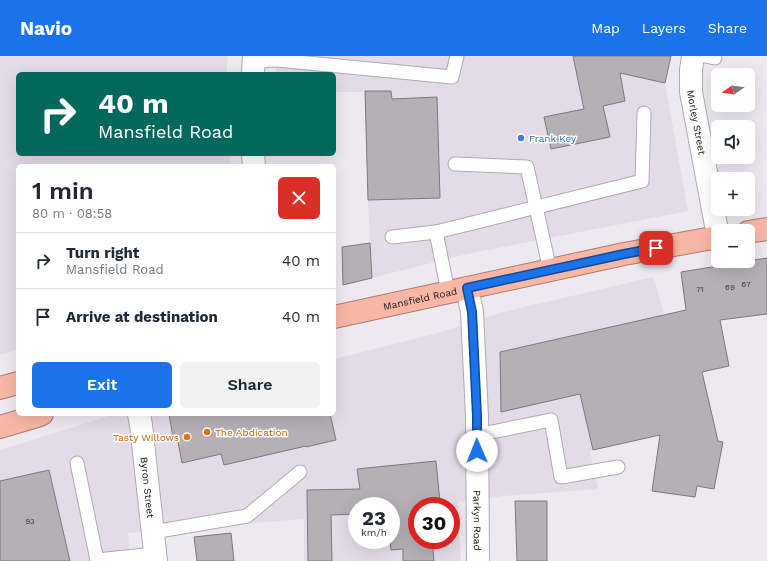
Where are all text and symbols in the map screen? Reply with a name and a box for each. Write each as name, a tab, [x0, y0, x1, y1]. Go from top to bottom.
text: Navio	[20, 17, 72, 40]
text: Map	[591, 20, 620, 36]
text: Layers	[642, 20, 686, 36]
text: Share	[708, 20, 747, 36]
north arrow	[711, 68, 755, 112]
map controls	[711, 68, 755, 268]
text: 40 m	[98, 87, 168, 120]
icon: right	[32, 88, 84, 140]
street label: Morley Street	[685, 89, 708, 156]
button: sound	[711, 120, 755, 164]
text: Mansfield Road	[98, 121, 233, 142]
marker: Frank Key	[516, 133, 526, 143]
place label: Frank Key	[529, 133, 577, 144]
button: +	[711, 172, 755, 216]
text: 1 min	[32, 177, 94, 205]
button: close	[278, 177, 320, 219]
text: 80 m · 08:58	[32, 206, 112, 221]
button: −	[711, 224, 755, 268]
pin	[639, 231, 673, 265]
icon: arrive	[645, 237, 667, 259]
text: Turn right	[66, 244, 139, 262]
icon: right	[32, 250, 54, 272]
text: 40 m	[282, 252, 320, 270]
text: Mansfield Road	[66, 262, 164, 277]
house number: 67	[741, 280, 751, 289]
house number: 69	[725, 283, 735, 292]
street label: Mansfield Road	[382, 285, 458, 312]
house number: 71	[696, 285, 704, 294]
icon: arrive	[32, 306, 54, 328]
text: Arrive at destination	[66, 308, 218, 326]
text: 40 m	[282, 308, 320, 326]
button: Exit	[32, 362, 172, 408]
button: Share	[180, 362, 320, 408]
marker: The Abdication	[202, 427, 212, 437]
place label: The Abdication	[215, 427, 288, 438]
position arrow	[456, 430, 498, 472]
place label: Tasty Willows	[113, 432, 179, 443]
marker: Tasty Willows	[182, 432, 192, 442]
street label: Byron Street	[139, 456, 156, 519]
street label: Parkyn Road	[472, 490, 483, 551]
speed limit sign: 30	[408, 497, 460, 549]
text: 23	[362, 506, 386, 530]
house number: 93	[25, 517, 35, 526]
text: km/h	[361, 527, 387, 538]

